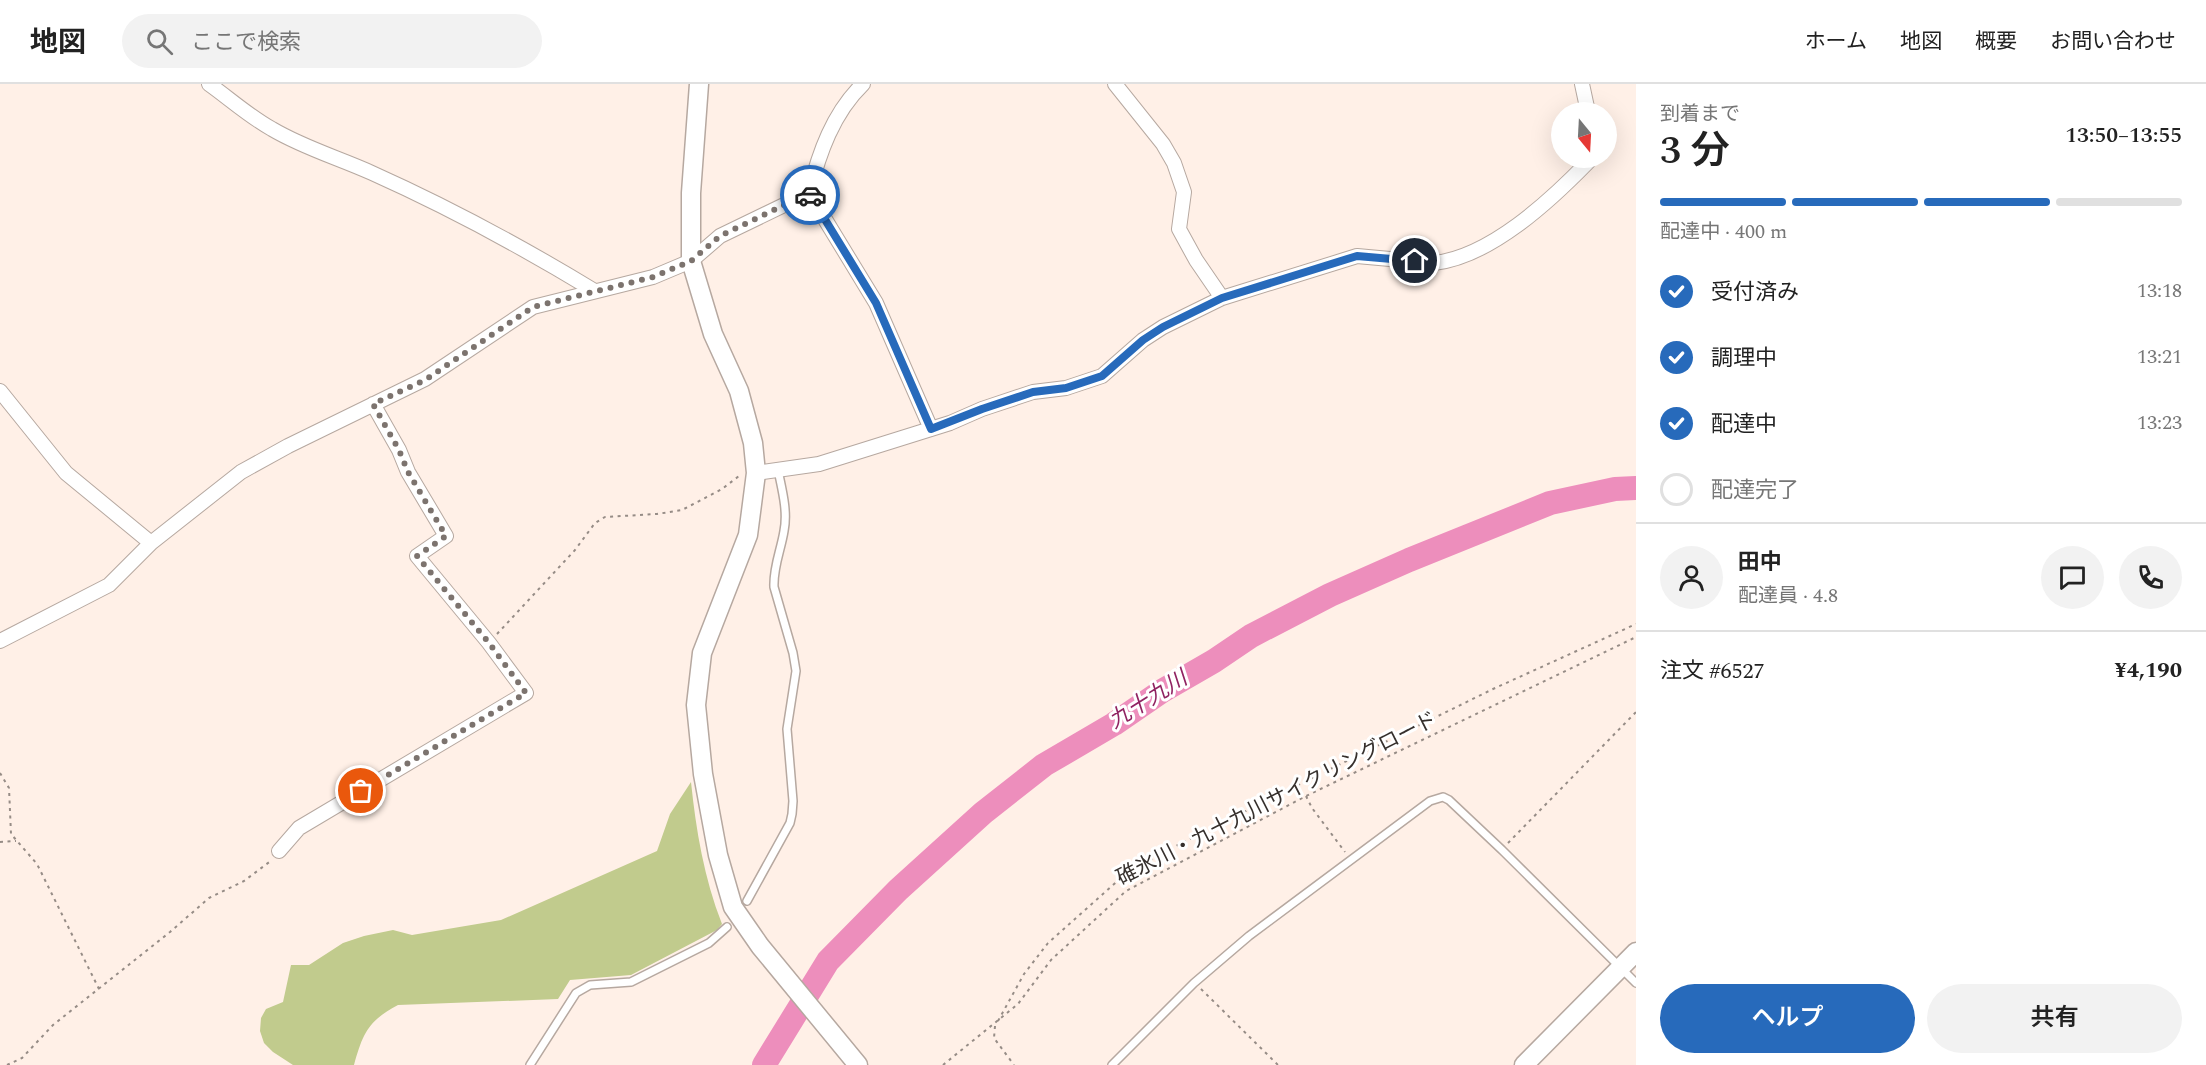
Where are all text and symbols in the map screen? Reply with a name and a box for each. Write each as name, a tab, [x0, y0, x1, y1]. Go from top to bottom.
search box	[122, 14, 542, 68]
text: 地図	[30, 21, 86, 64]
icon: search	[143, 25, 176, 58]
text: ここで検索	[191, 26, 301, 59]
text: ホーム	[1805, 26, 1867, 58]
text: 地図	[1900, 26, 1942, 58]
text: 概要	[1975, 26, 2017, 58]
text: お問い合わせ	[2050, 26, 2176, 58]
text: 到着まで	[1660, 99, 1740, 129]
north arrow	[1551, 102, 1617, 168]
map controls	[1551, 102, 1617, 168]
text: 13:50–13:55	[2065, 119, 2182, 152]
text: 3 分	[1660, 122, 1730, 181]
courier	[780, 165, 840, 225]
icon: car	[794, 179, 827, 212]
text: 配達中 · 400 m	[1660, 217, 1787, 247]
pin	[1389, 235, 1440, 286]
icon: home	[1398, 244, 1431, 277]
icon: check	[1660, 275, 1693, 308]
text: 受付済み	[1711, 276, 1799, 309]
text: 13:18	[2137, 276, 2182, 306]
icon: check	[1660, 341, 1693, 374]
text: 調理中	[1711, 342, 1777, 375]
text: 13:21	[2137, 342, 2182, 372]
icon: check	[1660, 407, 1693, 440]
text: 配達中	[1711, 408, 1777, 441]
text: 13:23	[2137, 408, 2182, 438]
text: 配達完了	[1711, 474, 1799, 507]
button: person	[1660, 546, 1723, 609]
text: 田中	[1738, 546, 1782, 579]
button: chat	[2041, 546, 2104, 609]
button: phone	[2119, 546, 2182, 609]
text: 配達員 · 4.8	[1738, 581, 1838, 611]
text: ¥4,190	[2114, 654, 2182, 687]
text: 注文 #6527	[1660, 655, 1765, 688]
water label: 九十九川	[1102, 662, 1196, 737]
street label: 碓氷川・九十九川サイクリングロード	[1111, 704, 1443, 894]
pin	[335, 765, 386, 816]
icon: bag	[344, 774, 377, 807]
button: ヘルプ	[1660, 984, 1915, 1053]
button: 共有	[1927, 984, 2182, 1053]

